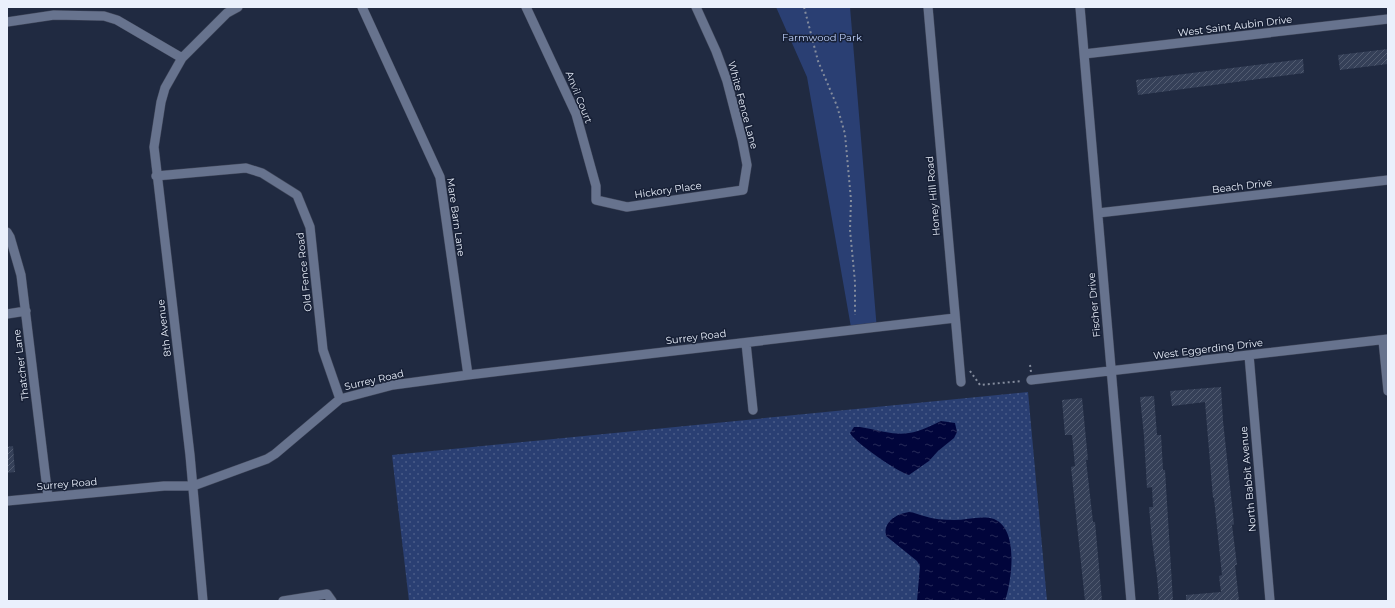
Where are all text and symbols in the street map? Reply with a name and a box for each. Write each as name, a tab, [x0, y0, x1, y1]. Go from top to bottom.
street label: West Saint Aubin Drive	[1177, 13, 1293, 39]
park label: Farmwood Park	[782, 31, 862, 44]
street label: White Fence Lane	[725, 60, 761, 150]
street label: Anvil Court	[563, 69, 595, 125]
street label: Honey Hill Road	[923, 156, 943, 236]
street label: Beach Drive	[1211, 176, 1273, 196]
street label: Mare Barn Lane	[444, 177, 468, 257]
street label: Hickory Place	[634, 179, 702, 201]
street label: Old Fence Road	[293, 232, 315, 312]
street label: Fischer Drive	[1085, 272, 1103, 338]
street label: 8th Avenue	[154, 299, 174, 357]
street label: Surrey Road	[665, 327, 727, 347]
street label: Thatcher Lane	[10, 329, 32, 401]
street label: West Eggerding Drive	[1152, 336, 1264, 362]
street label: Surrey Road	[343, 367, 405, 393]
street label: North Babbit Avenue	[1237, 426, 1259, 532]
street label: Surrey Road	[36, 475, 98, 493]

